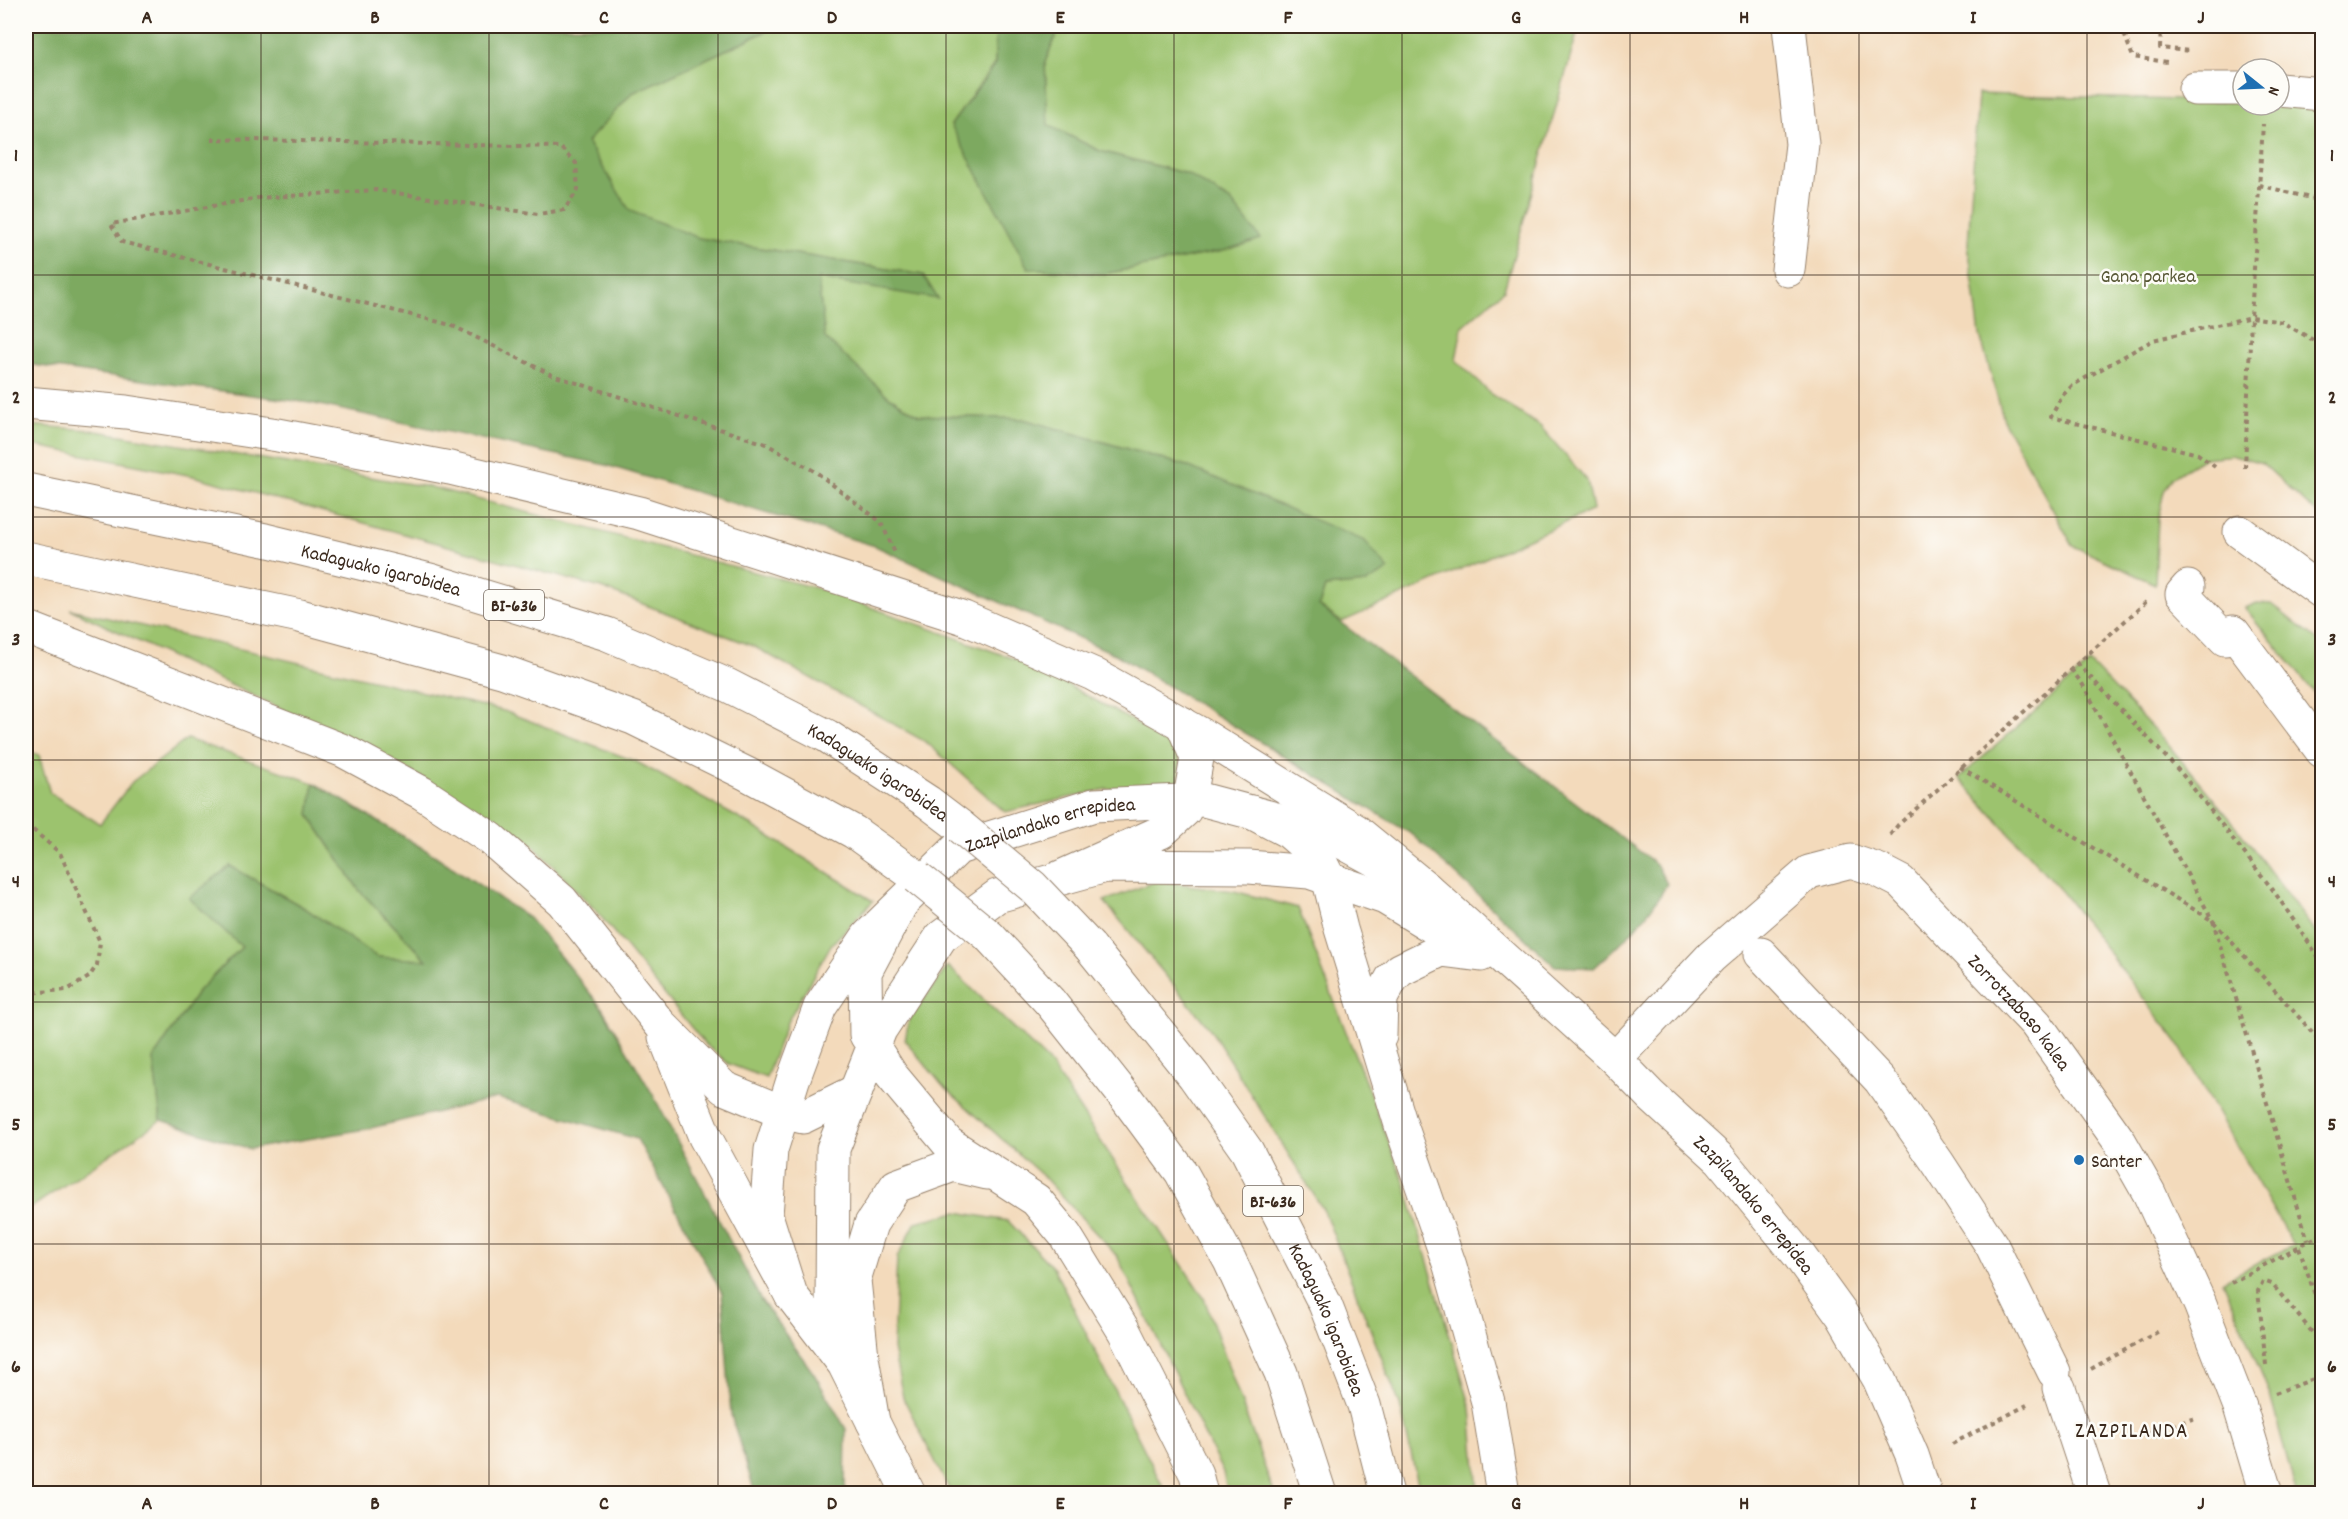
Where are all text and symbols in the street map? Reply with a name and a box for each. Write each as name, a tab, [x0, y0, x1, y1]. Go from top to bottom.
text: A	[142, 5, 153, 33]
text: B	[370, 5, 380, 33]
text: C	[599, 5, 609, 33]
text: D	[827, 5, 838, 33]
text: E	[1055, 5, 1065, 33]
text: F	[1284, 5, 1294, 33]
text: G	[1511, 5, 1521, 33]
text: H	[1739, 5, 1749, 33]
text: I	[1970, 5, 1977, 33]
text: J	[2197, 5, 2205, 33]
north arrow	[2231, 57, 2291, 117]
text: N	[2261, 84, 2285, 98]
text: 1	[14, 143, 18, 171]
text: 1	[2330, 143, 2334, 171]
park label: Gana parkea	[2100, 264, 2196, 292]
text: 2	[12, 385, 20, 413]
text: 2	[2328, 385, 2336, 413]
street label: Kadaguako igarobidea	[298, 538, 464, 606]
road number: BI-636	[484, 590, 544, 620]
text: 3	[12, 627, 20, 655]
text: 3	[2328, 627, 2336, 655]
street label: Kadaguako igarobidea	[802, 717, 954, 830]
street label: Zazpilandako errepidea	[962, 792, 1136, 862]
text: 4	[12, 869, 20, 897]
text: 4	[2328, 869, 2336, 897]
street label: Zorrotzabaso kalea	[1960, 949, 2076, 1078]
text: 5	[11, 1112, 21, 1140]
text: 5	[2327, 1112, 2337, 1140]
street label: Zazpilandako errepidea	[1685, 1130, 1820, 1282]
place label: Santer	[2091, 1149, 2143, 1177]
marker: Santer	[2072, 1153, 2086, 1167]
road number: BI-636	[1243, 1186, 1303, 1216]
street label: Kadaguako igarobidea	[1279, 1239, 1370, 1401]
text: 6	[11, 1354, 21, 1382]
text: 6	[2327, 1354, 2337, 1382]
district label: ZAZPILANDA	[2075, 1418, 2189, 1448]
text: A	[142, 1491, 153, 1519]
text: B	[370, 1491, 380, 1519]
text: C	[599, 1491, 609, 1519]
text: D	[827, 1491, 838, 1519]
text: E	[1055, 1491, 1065, 1519]
text: F	[1284, 1491, 1294, 1519]
text: G	[1511, 1491, 1521, 1519]
text: H	[1739, 1491, 1749, 1519]
text: I	[1970, 1491, 1977, 1519]
text: J	[2197, 1491, 2205, 1519]

